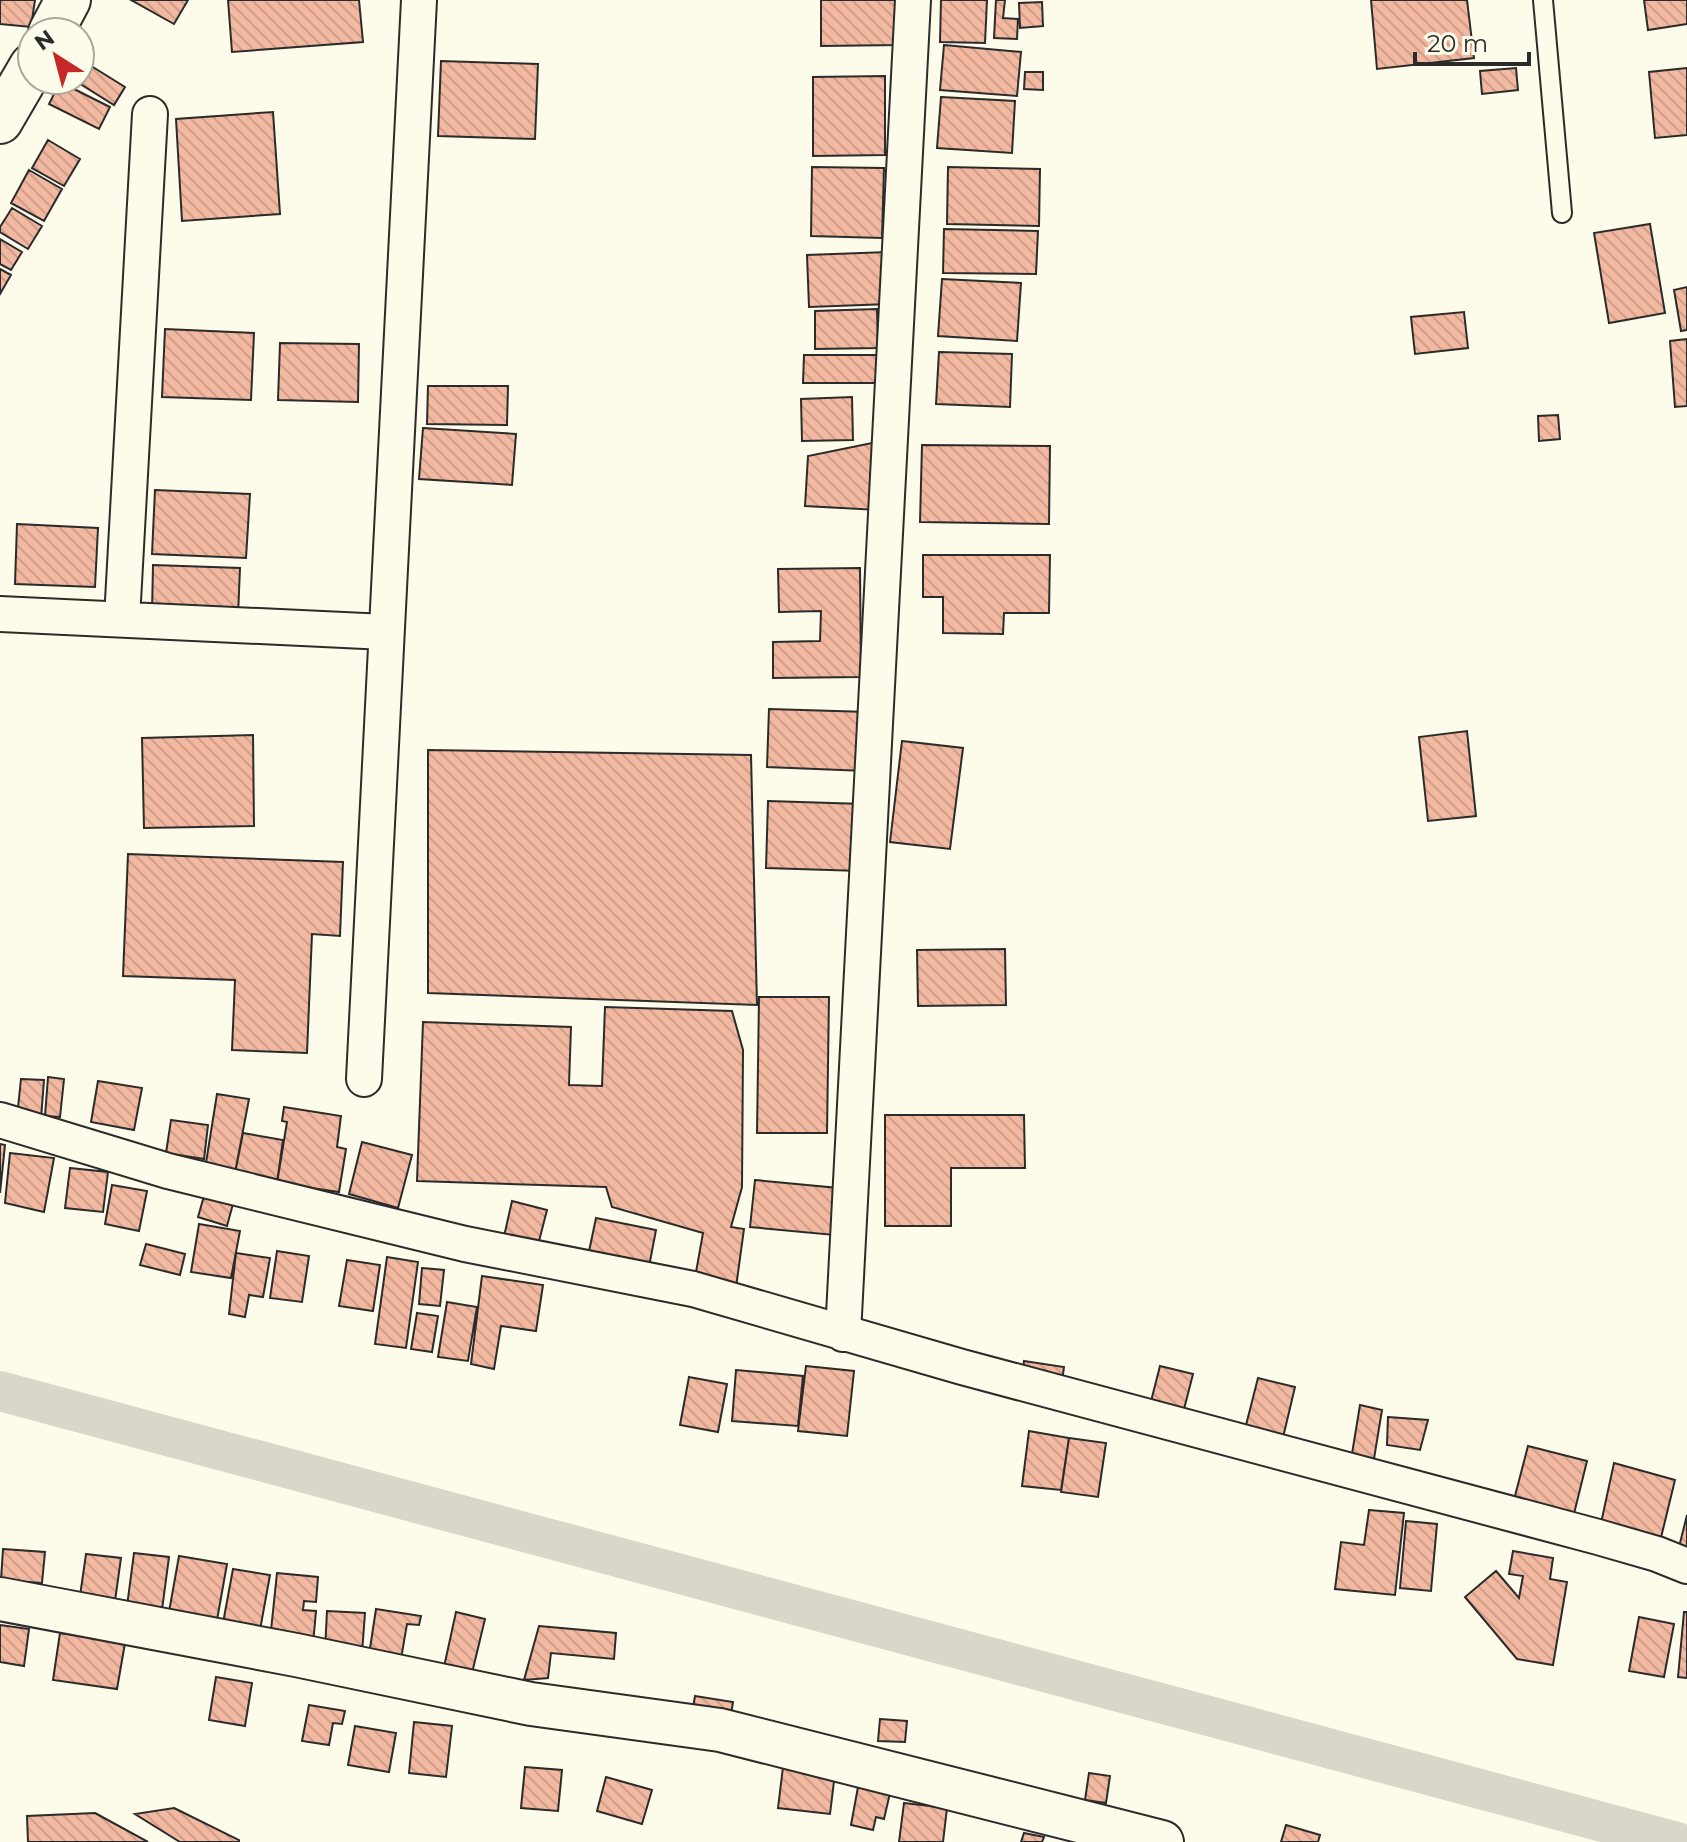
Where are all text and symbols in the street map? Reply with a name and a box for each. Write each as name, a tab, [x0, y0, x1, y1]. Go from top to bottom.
north arrow	[16, 16, 96, 96]
scale bar	[1415, 16, 1529, 66]
text: N	[29, 24, 60, 56]
text: 20 m	[1427, 29, 1488, 58]

